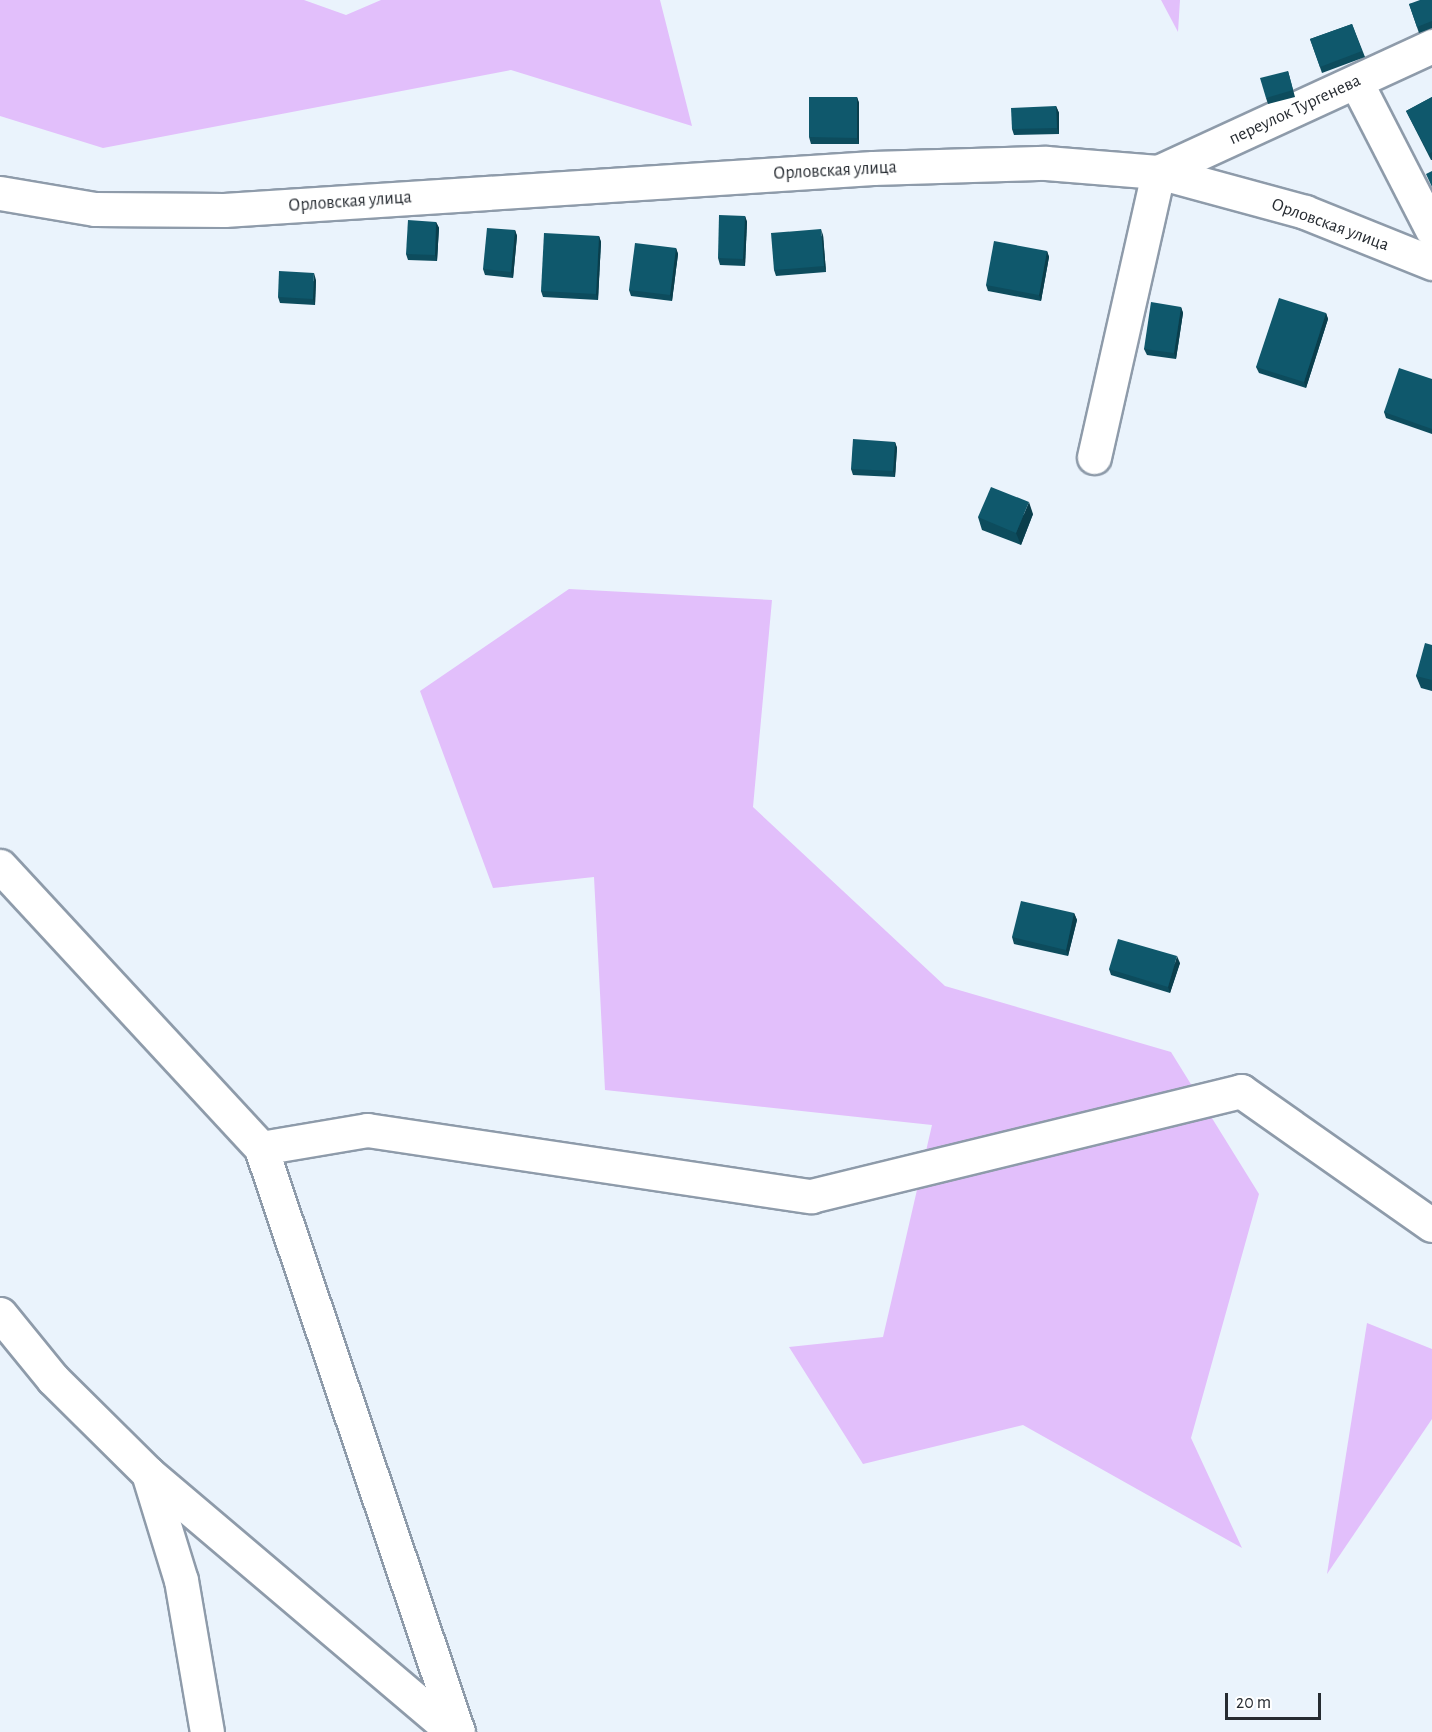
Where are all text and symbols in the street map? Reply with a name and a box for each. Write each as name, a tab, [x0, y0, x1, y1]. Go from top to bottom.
street label: переулок Тургенева	[1226, 70, 1364, 150]
street label: Орловская улица	[773, 157, 897, 185]
street label: Орловская улица	[288, 187, 412, 217]
street label: Орловская улица	[1268, 194, 1392, 256]
scale bar	[1228, 1681, 1324, 1719]
text: 20 m	[1236, 1694, 1271, 1712]

